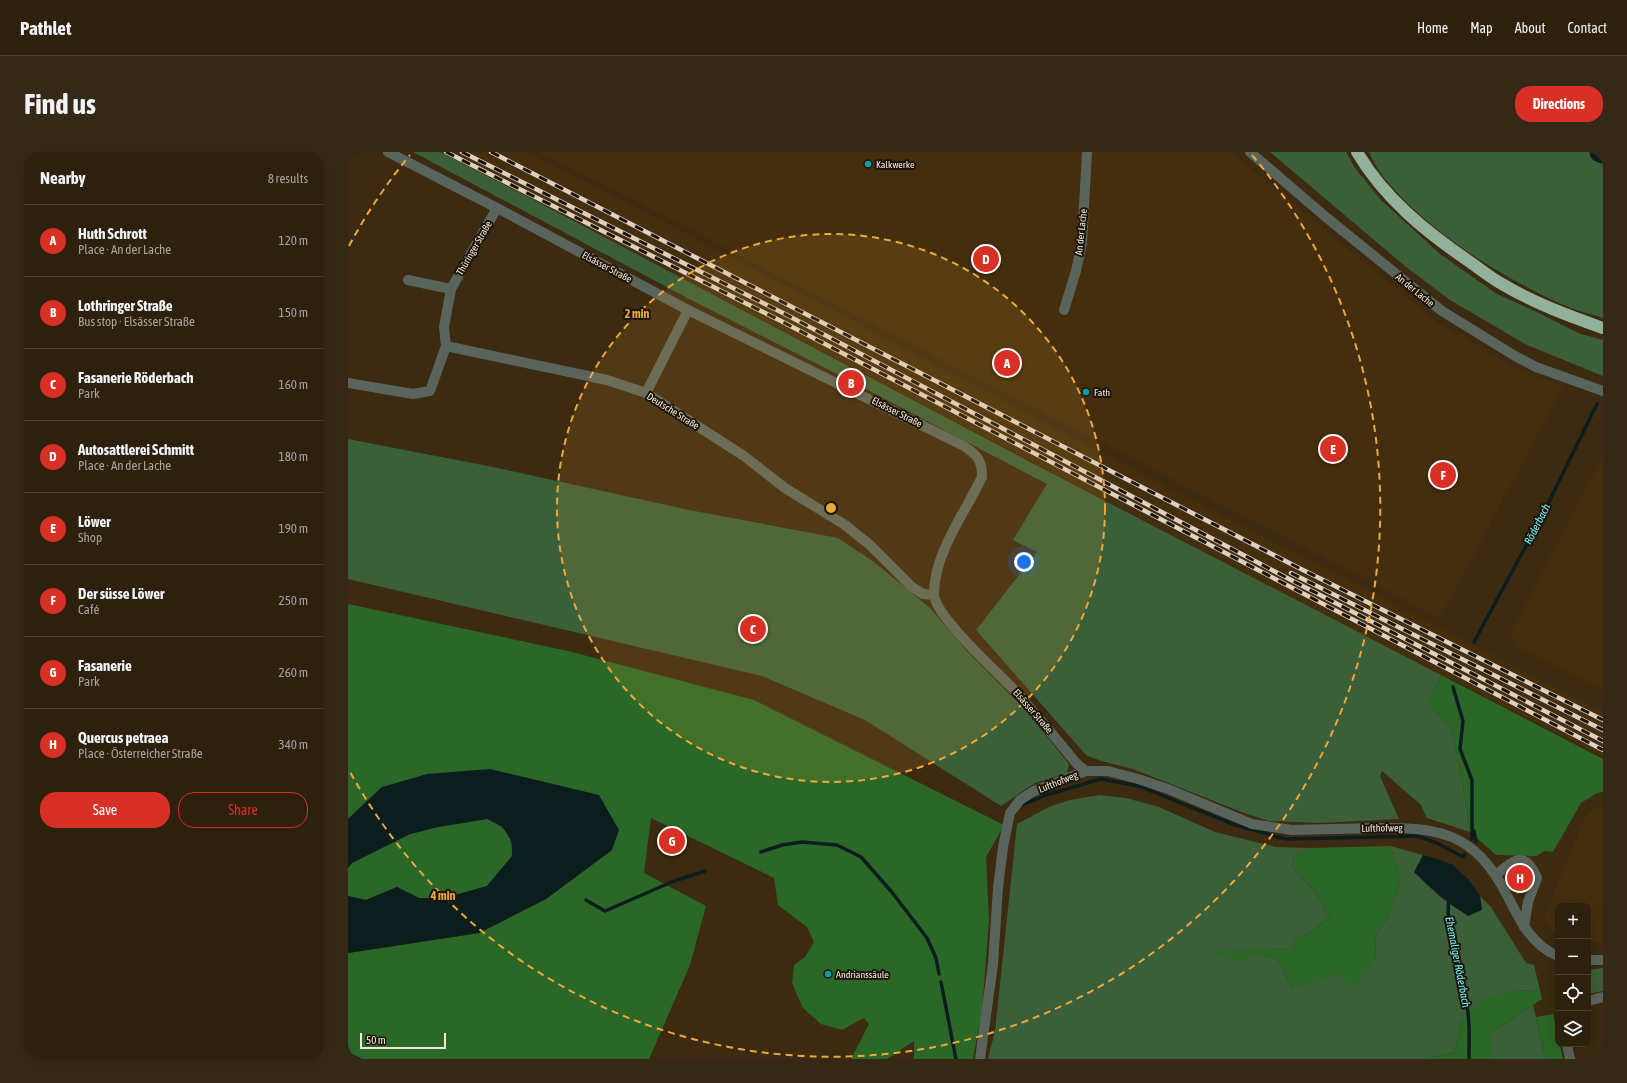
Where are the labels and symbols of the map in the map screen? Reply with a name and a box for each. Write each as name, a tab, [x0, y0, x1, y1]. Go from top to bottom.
marker: Kalkwerke	[863, 159, 873, 169]
place label: Kalkwerke	[876, 159, 915, 170]
street label: An der Lache	[1073, 208, 1089, 256]
street label: Thüringer Straße	[454, 219, 494, 277]
pin: D	[973, 244, 999, 274]
street label: Elsässer Straße	[580, 249, 634, 285]
street label: An der Lache	[1394, 271, 1437, 309]
text: 2 min	[625, 307, 649, 321]
pin: A	[994, 348, 1020, 378]
pin: B	[838, 368, 864, 398]
marker: Fath	[1081, 387, 1091, 397]
place label: Fath	[1094, 387, 1110, 398]
street label: Deutsche Straße	[645, 391, 702, 432]
street label: Elsässer Straße	[870, 395, 924, 430]
pin: E	[1320, 434, 1346, 464]
pin: F	[1430, 460, 1456, 490]
centre of rings	[824, 501, 838, 515]
water label: Röderbach	[1522, 501, 1553, 546]
your location	[1014, 552, 1034, 572]
pin: C	[740, 614, 766, 644]
street label: Elsässer Straße	[1011, 687, 1055, 736]
street label: Lufthofweg	[1037, 769, 1080, 795]
street label: Lufthofweg	[1361, 822, 1403, 834]
pin: G	[659, 826, 685, 856]
pin: H	[1507, 863, 1533, 893]
text: 4 min	[430, 889, 455, 903]
water label: Ehemaliger Röderbach	[1443, 916, 1473, 1009]
marker: Andrianssäule	[823, 969, 833, 979]
place label: Andrianssäule	[836, 969, 889, 980]
scale bar	[360, 1031, 446, 1050]

